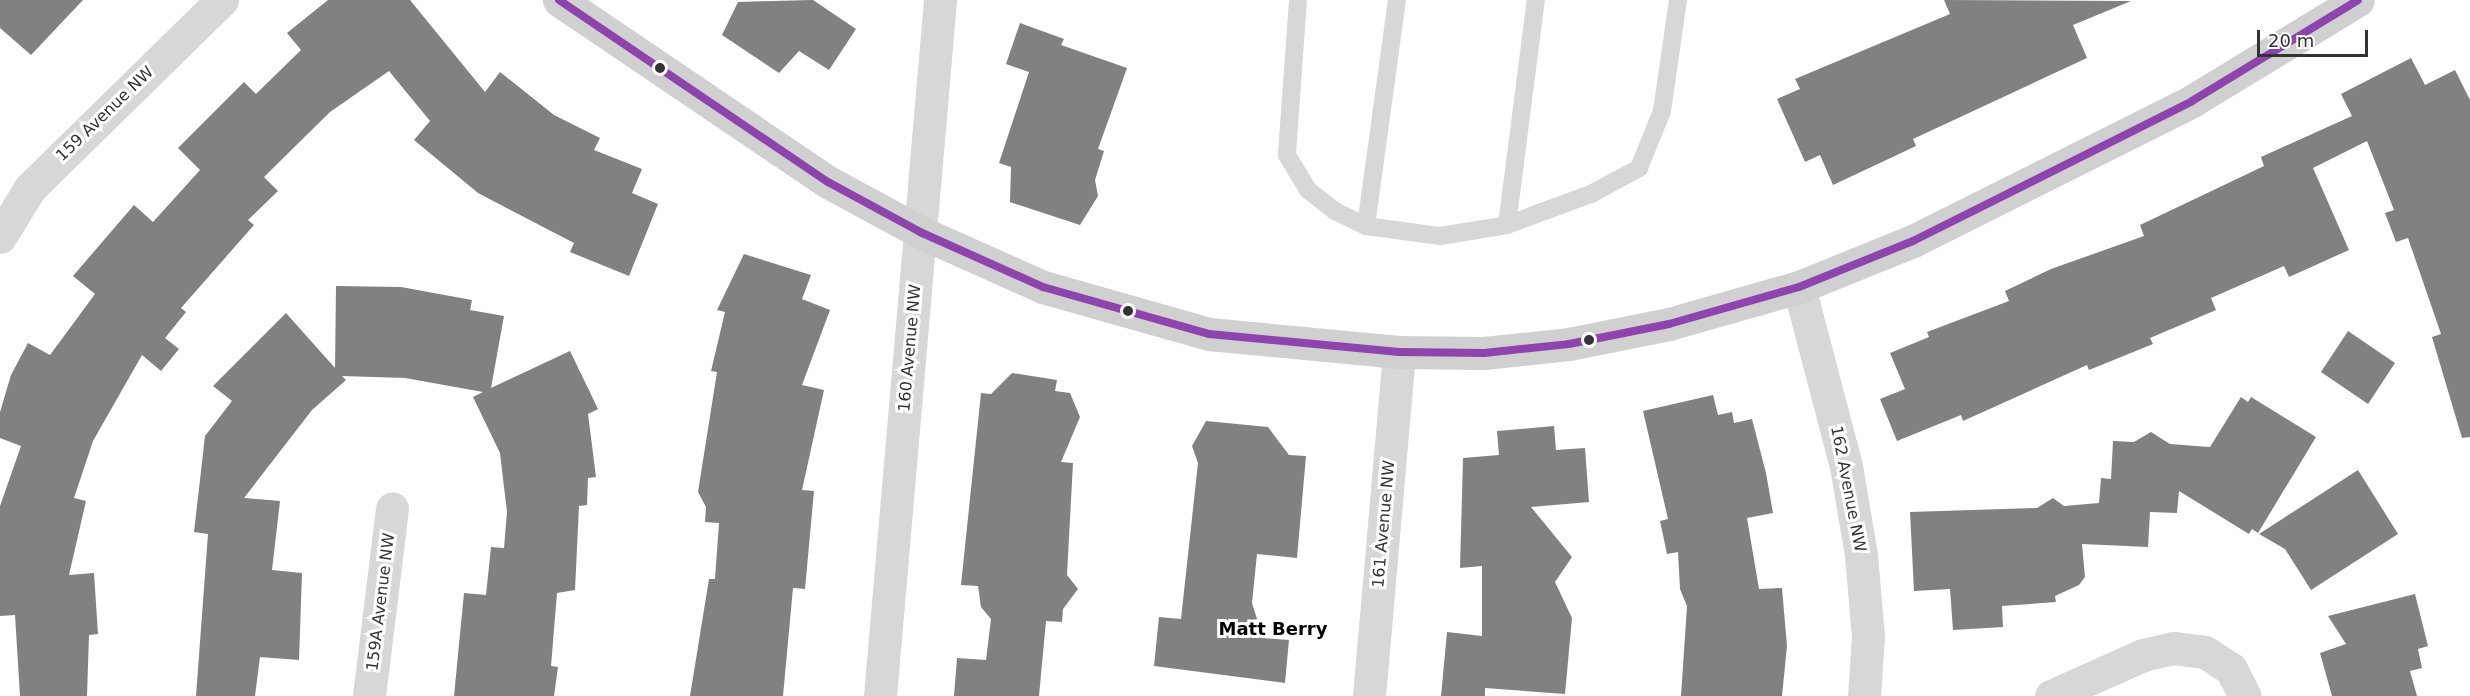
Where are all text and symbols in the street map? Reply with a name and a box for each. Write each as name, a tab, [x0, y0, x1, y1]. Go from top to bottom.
scale bar	[2260, 18, 2371, 56]
text: 20 m	[2268, 30, 2314, 51]
unlabelled marker	[654, 62, 666, 74]
street label: 159 Avenue NW	[52, 63, 158, 165]
street label: 160 Avenue NW	[895, 283, 925, 413]
unlabelled marker	[1122, 305, 1134, 317]
unlabelled marker	[1583, 334, 1595, 346]
street label: 162 Avenue NW	[1826, 424, 1870, 554]
street label: 161 Avenue NW	[1369, 459, 1399, 589]
street label: 159A Avenue NW	[363, 532, 399, 672]
district label: Matt Berry	[1219, 618, 1327, 640]

